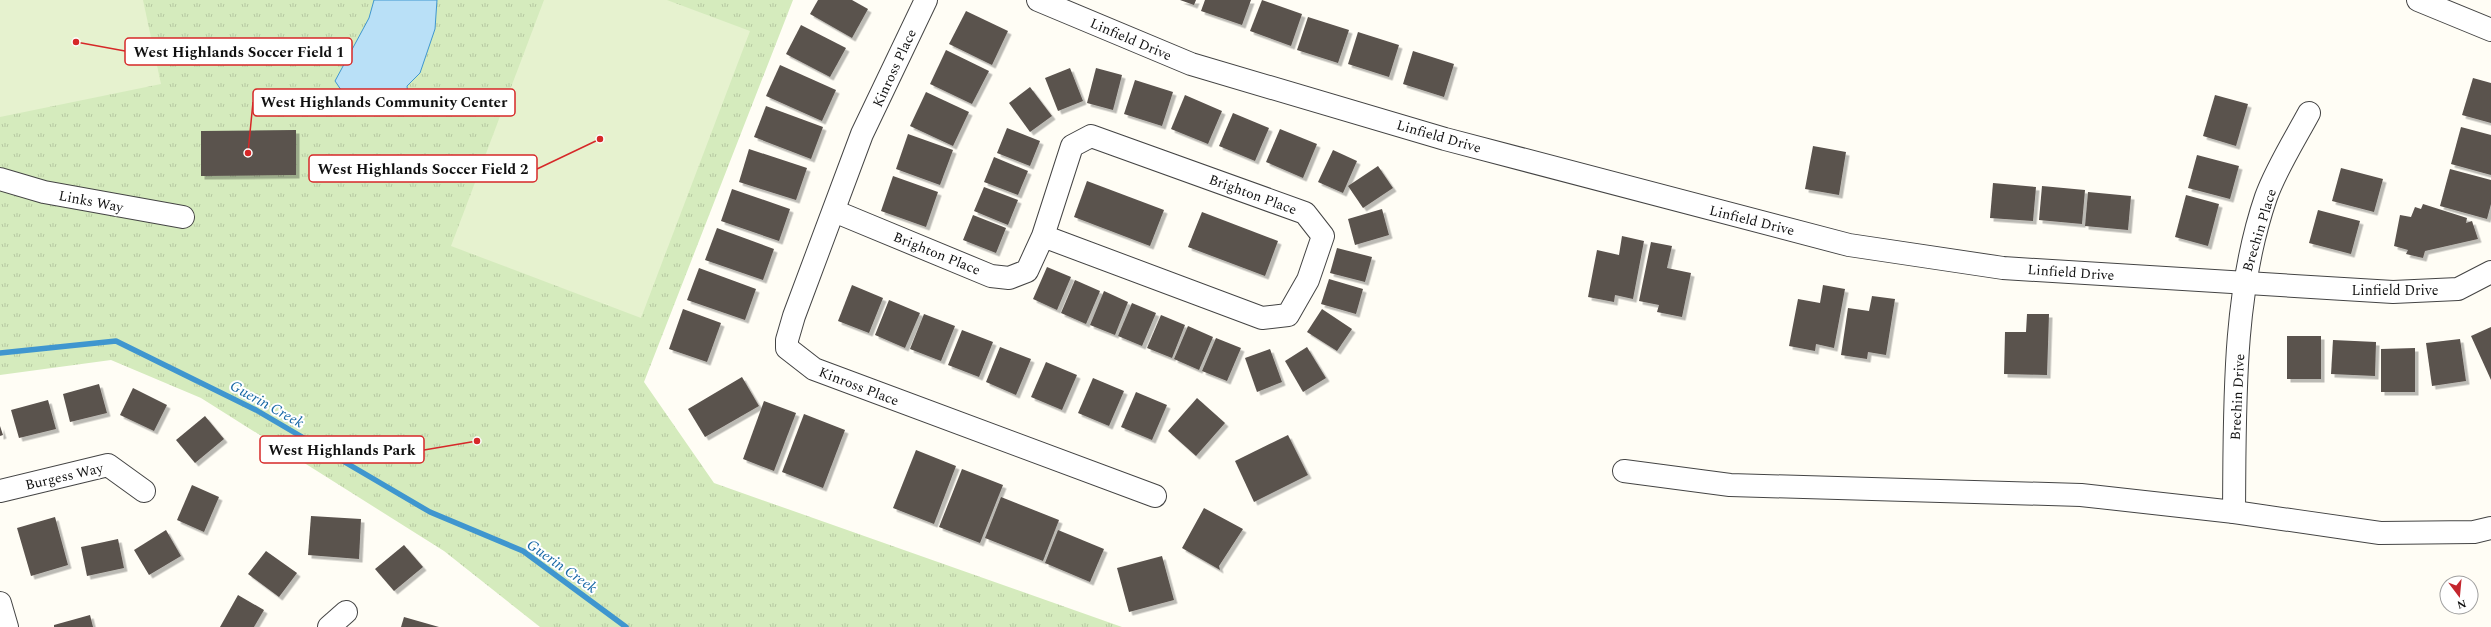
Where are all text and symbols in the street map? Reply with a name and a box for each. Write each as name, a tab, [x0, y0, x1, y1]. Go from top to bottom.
street label: Linfield Drive	[1087, 13, 1175, 66]
street label: Kinross Place	[867, 25, 922, 111]
callout: West Highlands Soccer Field 1	[125, 38, 352, 65]
text: West Highlands Soccer Field 1	[133, 41, 345, 64]
callout: West Highlands Community Center	[253, 89, 515, 116]
text: West Highlands Community Center	[261, 91, 508, 114]
street label: Linfield Drive	[1394, 114, 1484, 159]
callout: West Highlands Soccer Field 2	[309, 155, 537, 182]
text: West Highlands Soccer Field 2	[317, 158, 529, 181]
street label: Brighton Place	[1206, 169, 1300, 220]
street label: Links Way	[57, 185, 126, 218]
street label: Brechin Place	[2237, 186, 2282, 274]
street label: Linfield Drive	[1707, 200, 1797, 241]
street label: Brighton Place	[890, 226, 984, 281]
street label: Linfield Drive	[2027, 259, 2115, 286]
street label: Linfield Drive	[2352, 280, 2439, 301]
street label: Brechin Drive	[2225, 353, 2250, 441]
street label: Kinross Place	[816, 362, 902, 411]
water label: Guerin Creek	[225, 375, 308, 434]
callout: West Highlands Park	[260, 436, 424, 463]
text: West Highlands Park	[268, 439, 416, 462]
street label: Burgess Way	[23, 457, 106, 496]
water label: Guerin Creek	[522, 534, 602, 599]
north arrow	[2439, 575, 2479, 615]
text: N	[2455, 595, 2468, 614]

